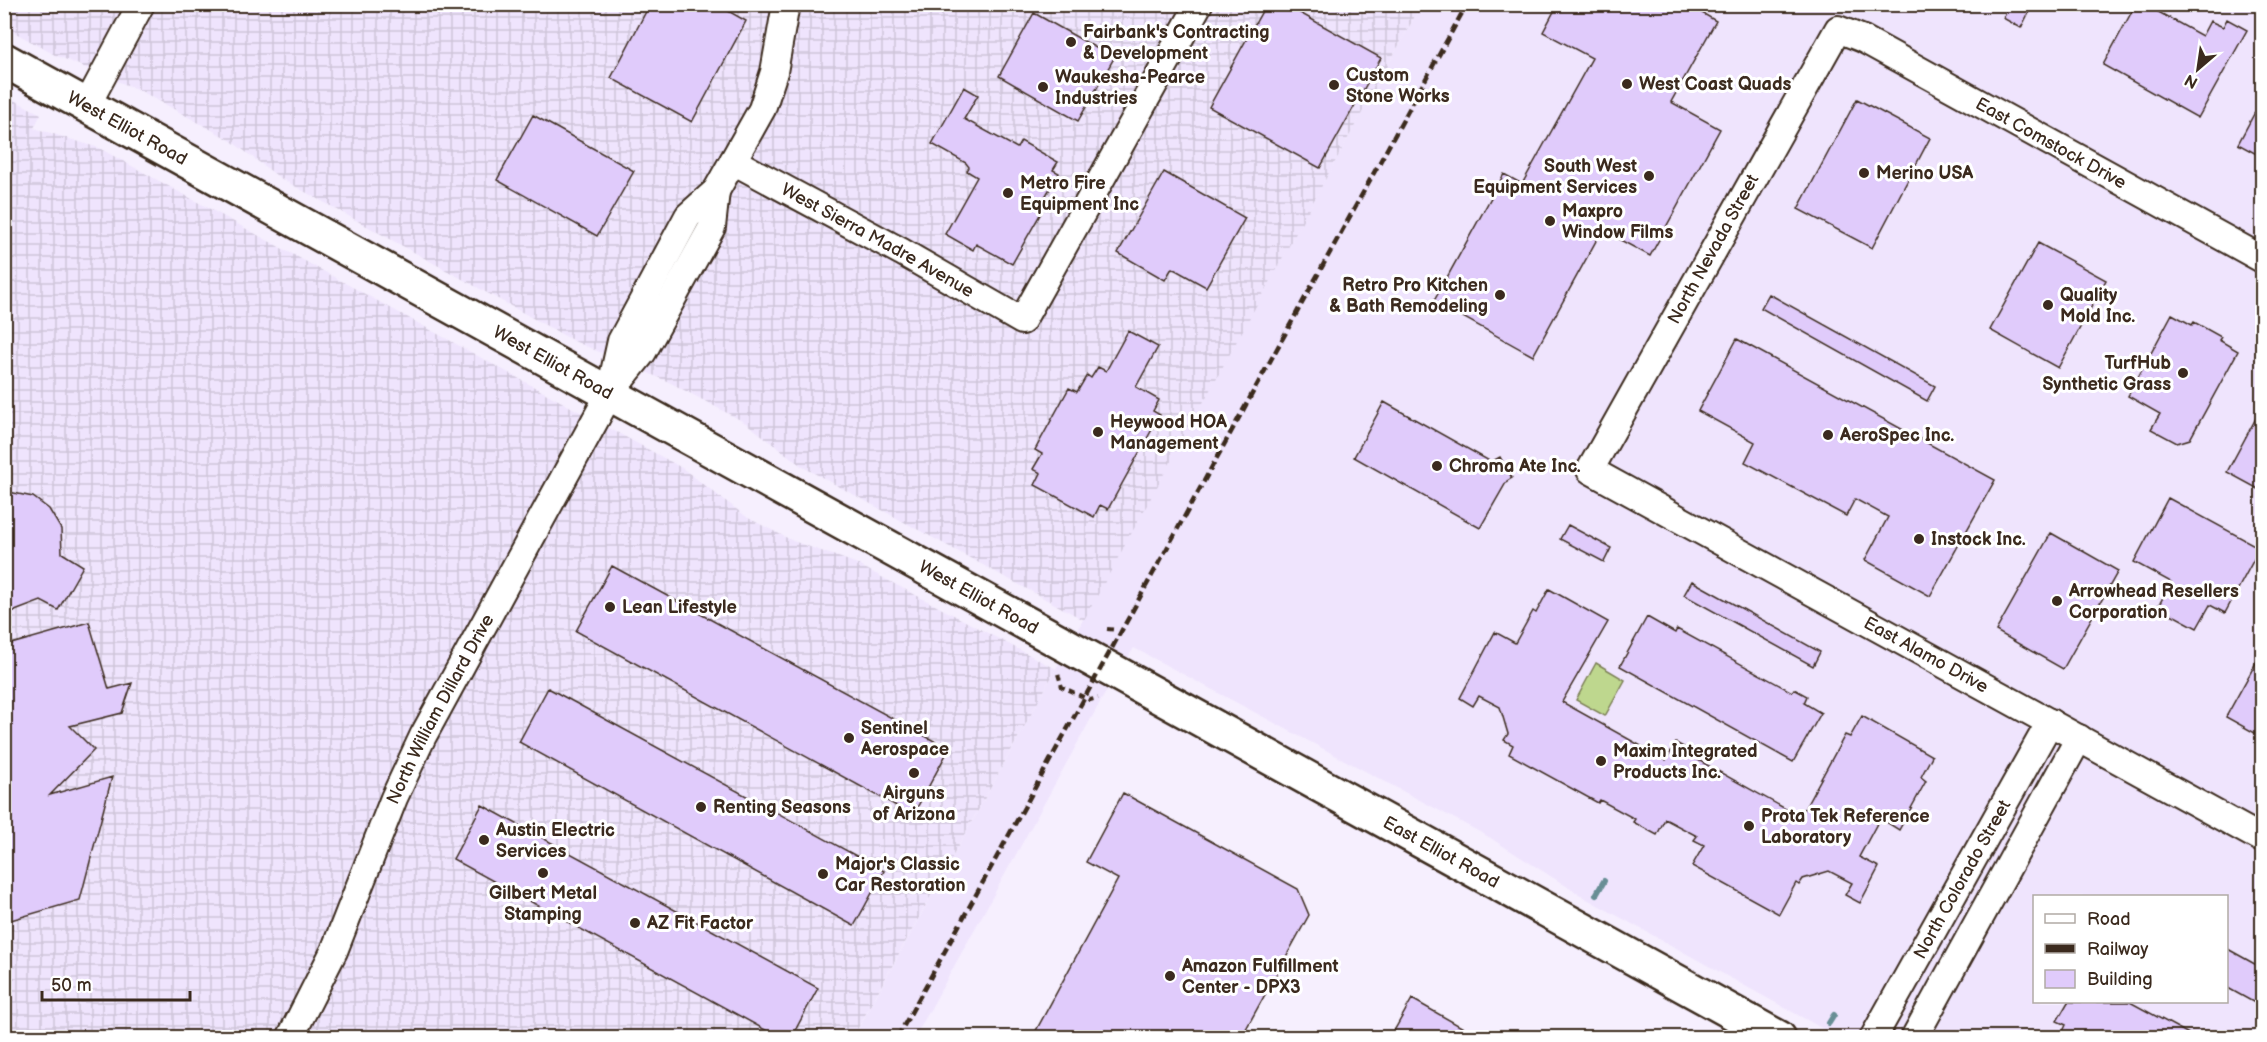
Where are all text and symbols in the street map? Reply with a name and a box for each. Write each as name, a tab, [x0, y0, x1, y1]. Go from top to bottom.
place label: Fairbank's Contracting & Development	[1083, 22, 1269, 64]
marker: Fairbank's Contracting & Development	[1064, 35, 1078, 49]
north arrow	[2168, 39, 2228, 99]
place label: Custom Stone Works	[1346, 65, 1450, 107]
place label: Waukesha-Pearce Industries	[1055, 67, 1205, 109]
text: N	[2182, 70, 2201, 92]
place label: West Coast Quads	[1639, 74, 1791, 95]
marker: West Coast Quads	[1620, 77, 1634, 91]
marker: Custom Stone Works	[1327, 78, 1341, 92]
marker: Waukesha-Pearce Industries	[1036, 80, 1050, 94]
street label: West Elliot Road	[64, 87, 191, 170]
street label: East Comstock Drive	[1972, 93, 2130, 194]
place label: South West Equipment Services	[1473, 156, 1637, 198]
place label: Merino USA	[1876, 163, 1974, 184]
marker: Merino USA	[1857, 166, 1871, 180]
marker: South West Equipment Services	[1642, 169, 1656, 183]
street label: North Nevada Street	[1664, 170, 1764, 328]
place label: Metro Fire Equipment Inc	[1020, 173, 1139, 215]
street label: West Sierra Madre Avenue	[778, 179, 978, 302]
marker: Metro Fire Equipment Inc	[1001, 186, 1015, 200]
place label: Maxpro Window Films	[1562, 201, 1673, 243]
marker: Maxpro Window Films	[1543, 214, 1557, 228]
place label: Retro Pro Kitchen & Bath Remodeling	[1329, 275, 1488, 317]
place label: Quality Mold Inc.	[2060, 285, 2135, 327]
marker: Retro Pro Kitchen & Bath Remodeling	[1493, 288, 1507, 302]
marker: Quality Mold Inc.	[2041, 298, 2055, 312]
street label: West Elliot Road	[489, 322, 616, 404]
place label: TurfHub Synthetic Grass	[2042, 353, 2171, 395]
marker: TurfHub Synthetic Grass	[2176, 366, 2190, 380]
place label: Heywood HOA Management	[1110, 412, 1228, 454]
marker: Heywood HOA Management	[1091, 425, 1105, 439]
place label: AeroSpec Inc.	[1839, 425, 1954, 446]
marker: AeroSpec Inc.	[1821, 428, 1835, 442]
place label: Chroma Ate Inc.	[1449, 456, 1581, 477]
marker: Chroma Ate Inc.	[1430, 459, 1444, 473]
place label: Instock Inc.	[1931, 529, 2026, 550]
marker: Instock Inc.	[1912, 532, 1926, 546]
street label: West Elliot Road	[915, 556, 1042, 639]
place label: Arrowhead Resellers Corporation	[2068, 581, 2239, 623]
marker: Arrowhead Resellers Corporation	[2050, 594, 2064, 608]
place label: Lean Lifestyle	[622, 597, 737, 618]
marker: Lean Lifestyle	[603, 600, 617, 614]
street label: North William Dillard Drive	[383, 610, 499, 808]
street label: East Alamo Drive	[1860, 612, 1992, 698]
place label: Sentinel Aerospace	[860, 718, 949, 760]
marker: Sentinel Aerospace	[842, 731, 856, 745]
place label: Maxim Integrated Products Inc.	[1613, 741, 1758, 783]
marker: Maxim Integrated Products Inc.	[1594, 754, 1608, 768]
marker: Airguns of Arizona	[907, 766, 921, 780]
place label: Airguns of Arizona	[873, 783, 956, 825]
street label: North Colorado Street	[1910, 796, 2015, 963]
place label: Renting Seasons	[713, 797, 851, 818]
marker: Renting Seasons	[694, 800, 708, 814]
place label: Prota Tek Reference Laboratory	[1761, 806, 1930, 848]
street label: East Elliot Road	[1379, 812, 1503, 893]
marker: Prota Tek Reference Laboratory	[1742, 819, 1756, 833]
place label: Austin Electric Services	[495, 820, 615, 862]
marker: Austin Electric Services	[477, 833, 491, 847]
place label: Major's Classic Car Restoration	[835, 854, 966, 896]
marker: Gilbert Metal Stamping	[536, 866, 550, 880]
marker: Major's Classic Car Restoration	[816, 867, 830, 881]
place label: Gilbert Metal Stamping	[489, 883, 597, 925]
legend	[2033, 895, 2228, 1003]
text: Road	[2087, 909, 2131, 930]
place label: AZ Fit Factor	[646, 913, 754, 934]
marker: AZ Fit Factor	[628, 916, 642, 930]
text: Railway	[2087, 939, 2149, 960]
place label: Amazon Fulfillment Center - DPX3	[1181, 956, 1339, 998]
scale bar	[42, 964, 190, 1002]
marker: Amazon Fulfillment Center - DPX3	[1163, 969, 1177, 983]
text: Building	[2087, 969, 2153, 990]
text: 50 m	[51, 975, 92, 996]

